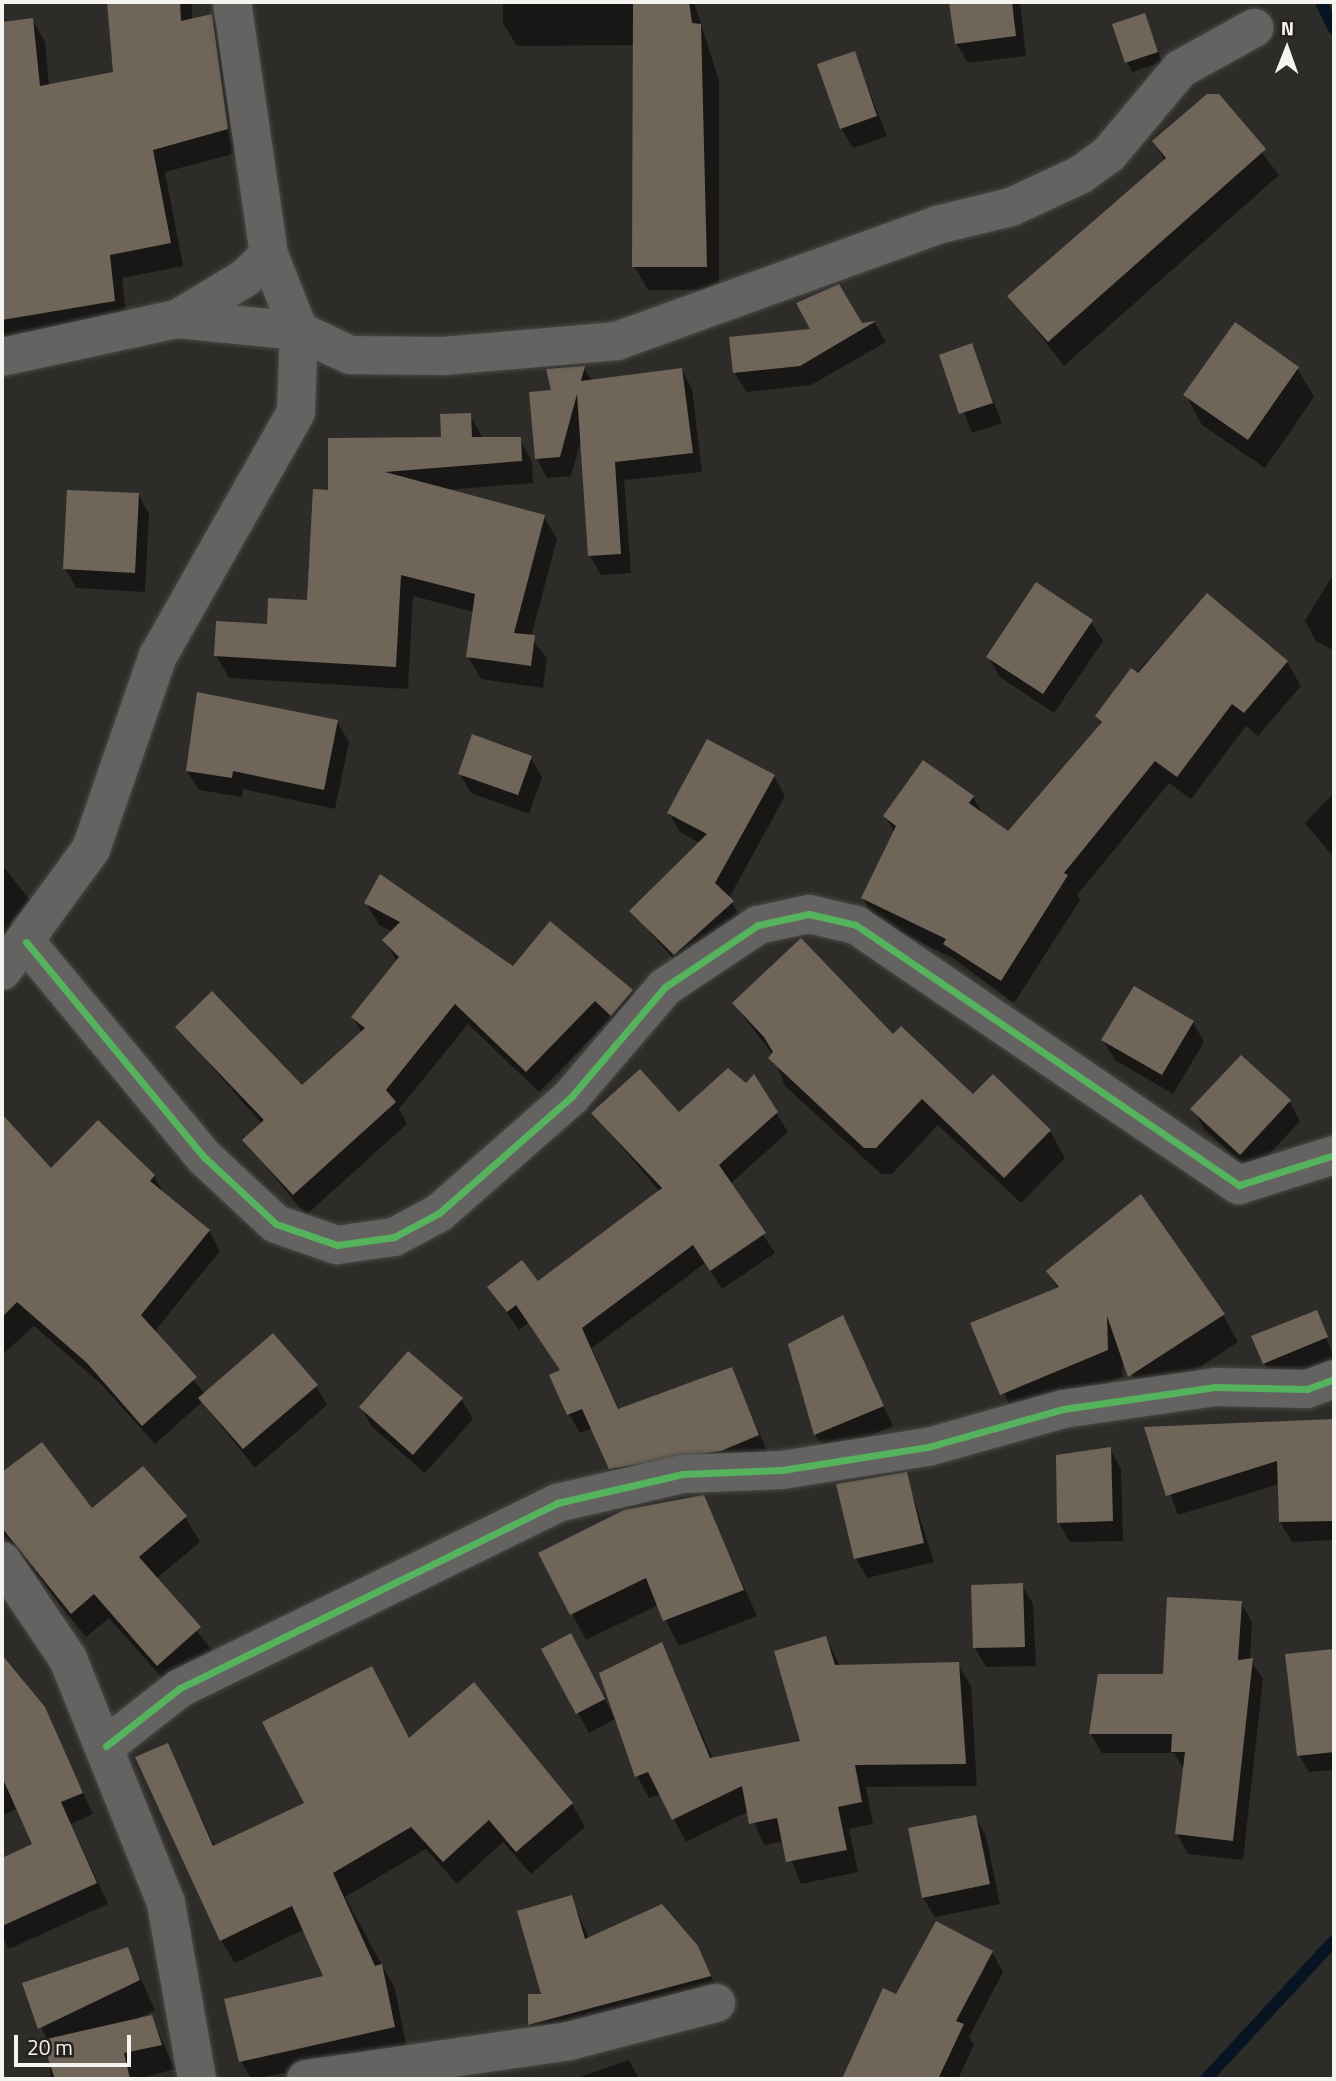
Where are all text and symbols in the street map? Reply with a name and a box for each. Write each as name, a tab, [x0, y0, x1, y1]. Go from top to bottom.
text: N	[1281, 13, 1294, 42]
north arrow	[1252, 14, 1322, 84]
scale bar	[18, 2022, 135, 2066]
text: 20 m	[27, 2031, 73, 2063]

